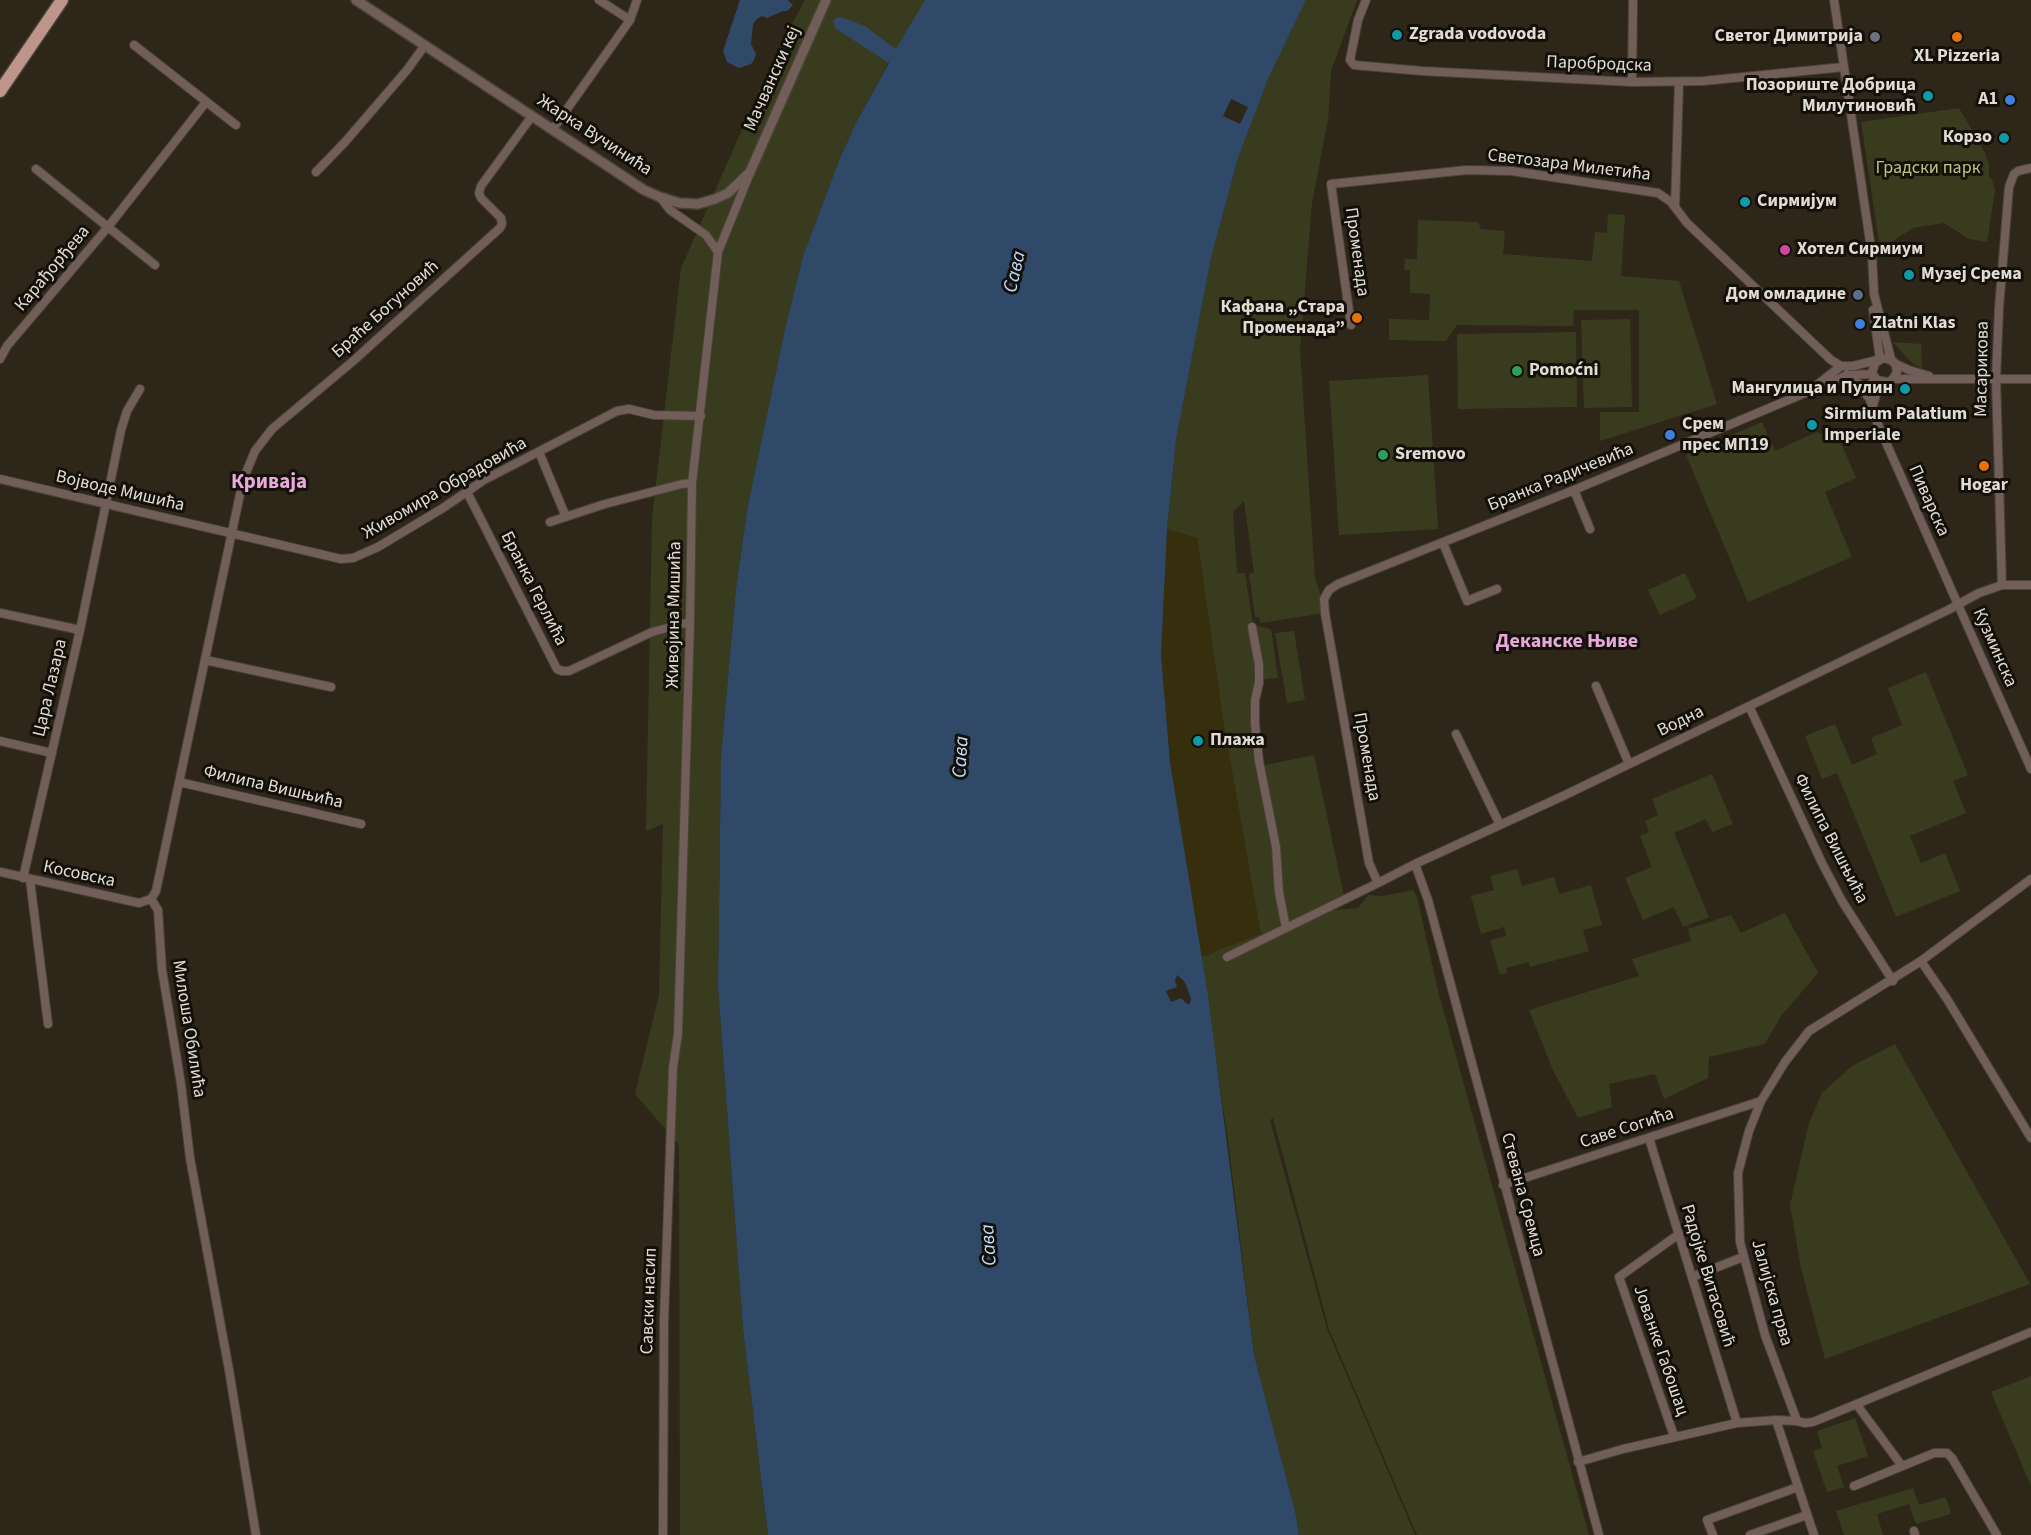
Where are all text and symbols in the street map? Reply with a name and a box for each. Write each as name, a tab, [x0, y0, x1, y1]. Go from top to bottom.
street label: Мачвански кеј	[740, 23, 806, 135]
place label: Zgrada vodovoda	[1409, 24, 1546, 46]
place label: Светог Димитрија	[1715, 26, 1863, 48]
marker: Zgrada vodovoda	[1390, 28, 1404, 42]
marker: Светог Димитрија	[1868, 30, 1882, 44]
marker: XL Pizzeria	[1950, 30, 1964, 44]
place label: XL Pizzeria	[1914, 46, 2000, 68]
street label: Паробродска	[1546, 52, 1652, 78]
place label: Позориште Добрица Милутиновић	[1746, 75, 1916, 118]
marker: Позориште Добрица Милутиновић	[1921, 89, 1935, 103]
place label: A1	[1978, 89, 1998, 111]
street label: Жарка Вучинића	[533, 91, 655, 181]
marker: A1	[2003, 93, 2017, 107]
place label: Корзо	[1943, 127, 1992, 149]
marker: Корзо	[1997, 131, 2011, 145]
street label: Светозара Милетића	[1486, 145, 1652, 187]
park label: Градски парк	[1875, 158, 1981, 180]
place label: Сирмијум	[1757, 191, 1837, 213]
marker: Сирмијум	[1738, 195, 1752, 209]
street label: Променада	[1339, 206, 1373, 298]
street label: Карађорђева	[11, 222, 95, 316]
place label: Хотел Сирмиум	[1797, 239, 1923, 261]
marker: Хотел Сирмиум	[1778, 243, 1792, 257]
water label: Сава	[1000, 249, 1032, 295]
street label: Браће Богуновић	[328, 256, 444, 364]
place label: Музеј Срема	[1921, 264, 2022, 286]
marker: Музеј Срема	[1902, 268, 1916, 282]
place label: Дом омладине	[1726, 284, 1846, 306]
marker: Дом омладине	[1851, 288, 1865, 302]
place label: Кафана „Стара Променада”	[1221, 297, 1345, 340]
marker: Кафана „Стара Променада”	[1350, 311, 1364, 325]
place label: Zlatni Klas	[1872, 313, 1955, 335]
marker: Zlatni Klas	[1853, 317, 1867, 331]
street label: Масарикова	[1971, 321, 1995, 417]
place label: Pomoćni	[1529, 360, 1598, 382]
marker: Pomoćni	[1510, 364, 1524, 378]
place label: Мангулица и Пулин	[1731, 378, 1893, 400]
marker: Мангулица и Пулин	[1898, 382, 1912, 396]
place label: Sirmium Palatium Imperiale	[1824, 404, 1967, 446]
place label: Срем прес МП19	[1682, 414, 1769, 456]
marker: Sirmium Palatium Imperiale	[1805, 418, 1819, 432]
marker: Срем прес МП19	[1663, 428, 1677, 442]
street label: Живомира Обрадовића	[359, 433, 531, 545]
street label: Бранка Радичевића	[1485, 439, 1637, 517]
place label: Sremovo	[1395, 444, 1466, 466]
marker: Sremovo	[1376, 448, 1390, 462]
marker: Hogar	[1977, 459, 1991, 473]
street label: Пиварска	[1903, 462, 1953, 540]
street label: Војводе Мишића	[54, 467, 186, 517]
district label: Криваја	[231, 470, 307, 496]
place label: Hogar	[1960, 475, 2008, 497]
street label: Бранка Герлића	[495, 528, 571, 650]
street label: Живојина Мишића	[663, 541, 687, 689]
street label: Кузминска	[1967, 605, 2021, 691]
district label: Деканске Њиве	[1496, 631, 1638, 655]
street label: Цара Лазара	[29, 637, 73, 739]
street label: Водна	[1654, 702, 1708, 742]
street label: Променада	[1348, 711, 1384, 803]
place label: Плажа	[1210, 730, 1265, 752]
marker: Плажа	[1191, 734, 1205, 748]
water label: Сава	[949, 735, 975, 779]
street label: Филипа Вишњића	[201, 761, 345, 815]
street label: Филипа Вишњића	[1788, 771, 1872, 907]
street label: Косовска	[41, 857, 117, 893]
street label: Милоша Обилића	[166, 959, 210, 1099]
street label: Саве Согића	[1577, 1104, 1677, 1154]
street label: Стевана Сремца	[1495, 1131, 1549, 1259]
street label: Радојке Витасовић	[1675, 1202, 1739, 1350]
water label: Сава	[977, 1223, 1003, 1267]
street label: Јалијска прва	[1746, 1237, 1796, 1349]
street label: Савски насип	[637, 1247, 663, 1355]
street label: Јованке Габошац	[1628, 1283, 1692, 1419]

